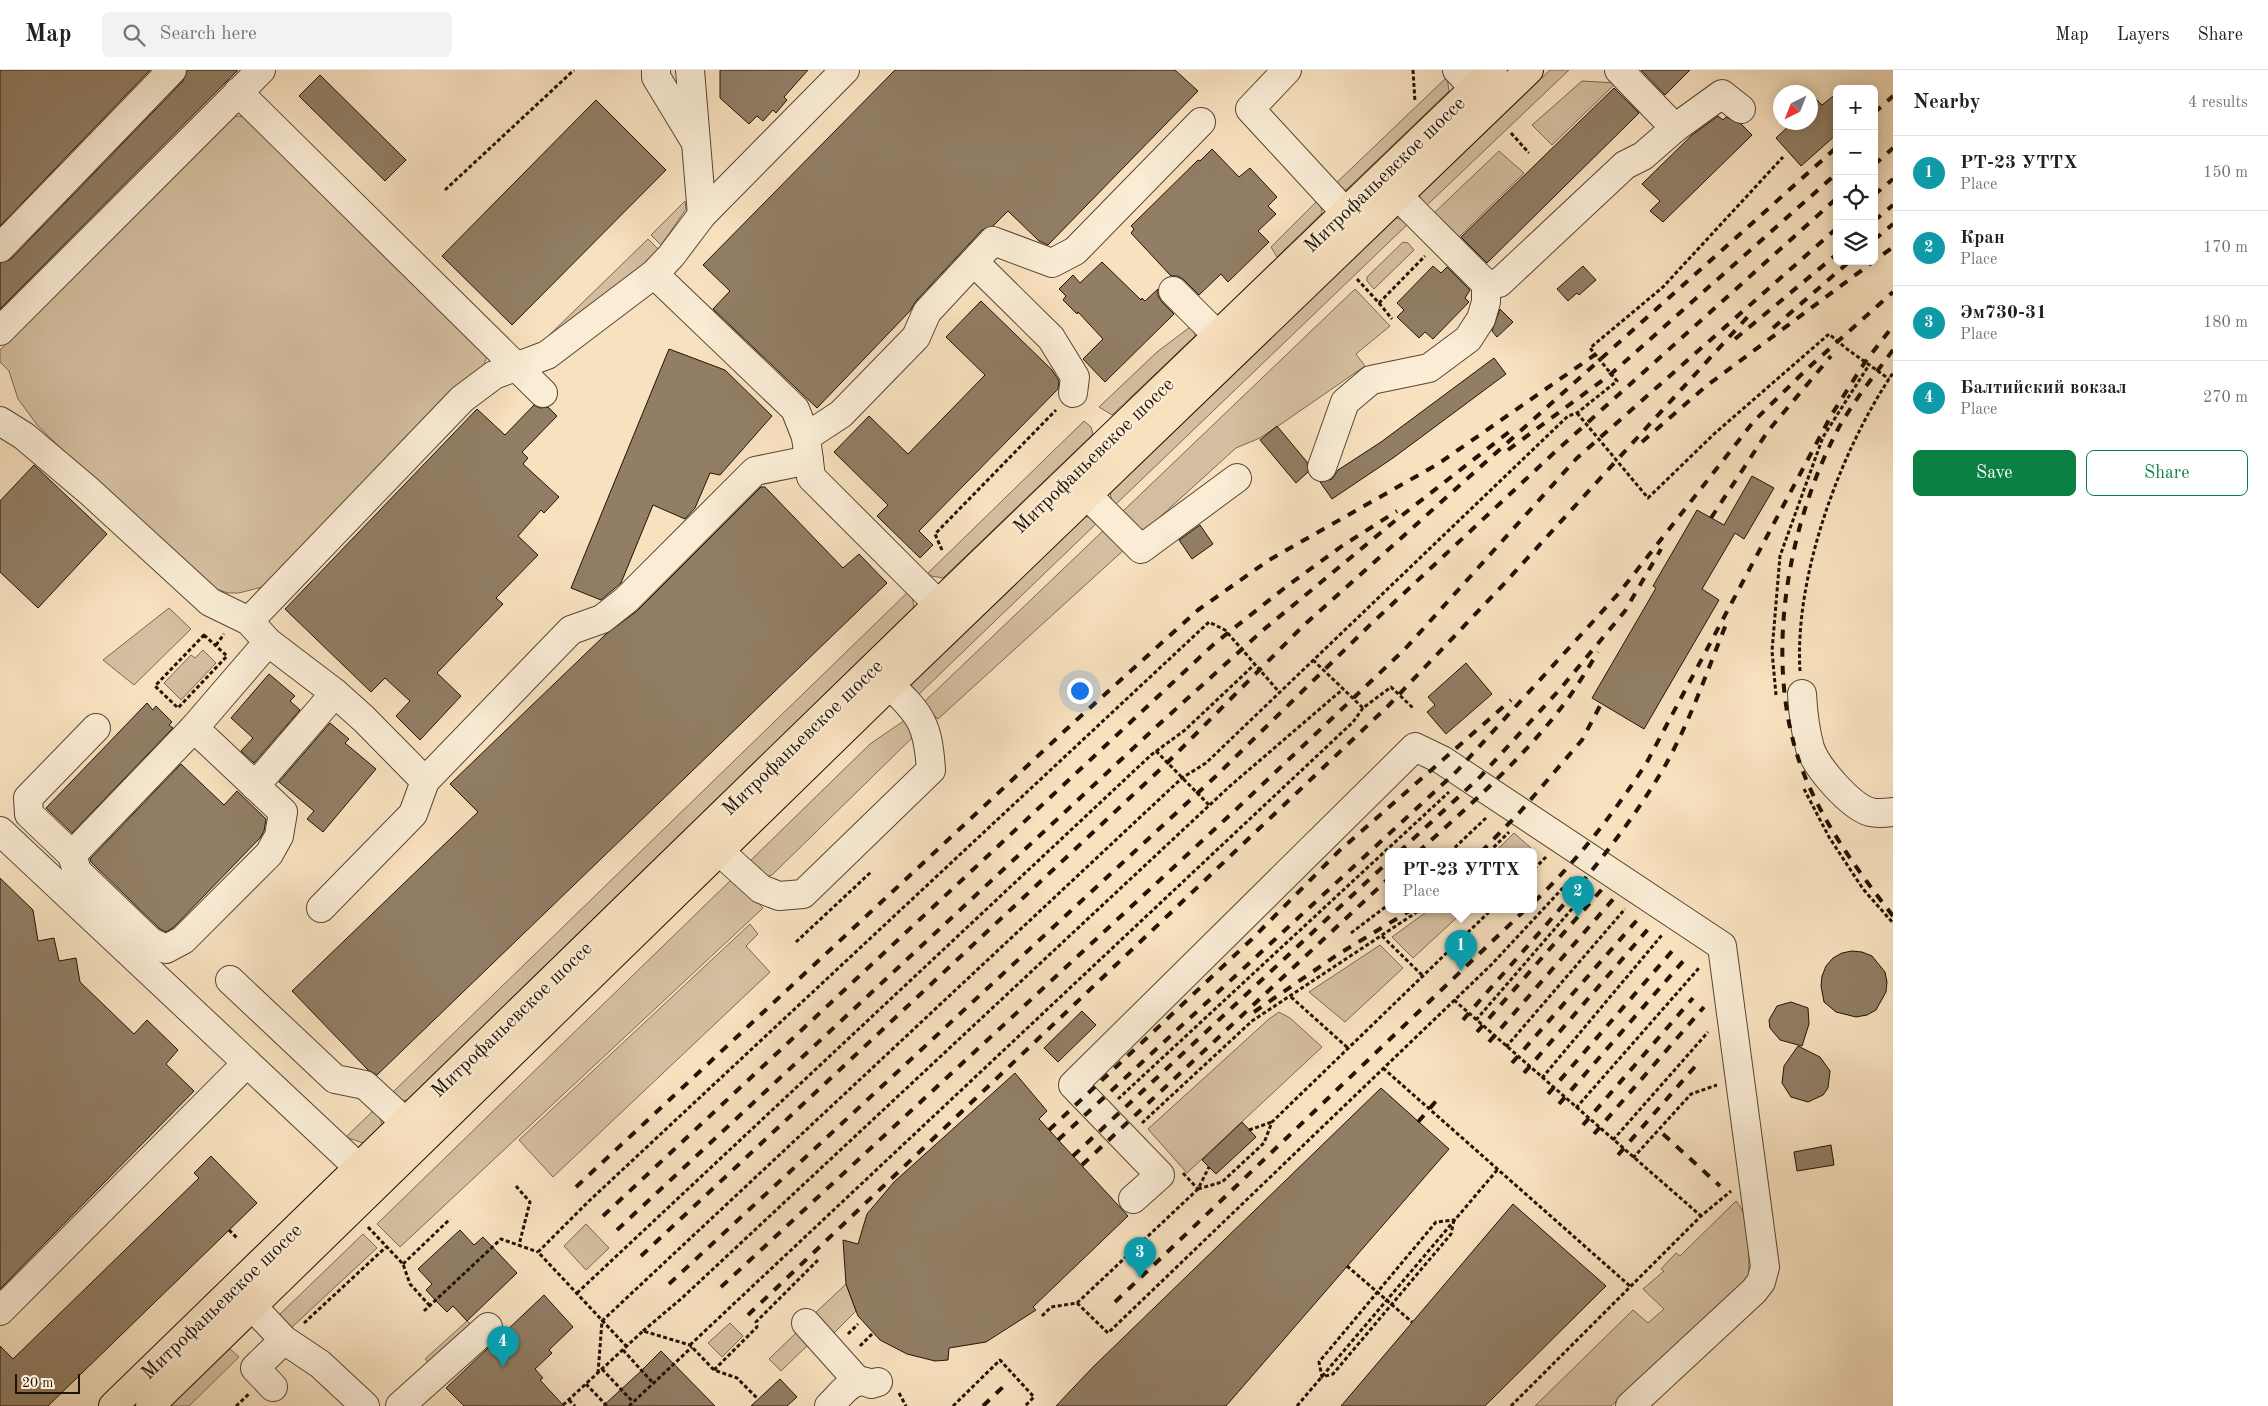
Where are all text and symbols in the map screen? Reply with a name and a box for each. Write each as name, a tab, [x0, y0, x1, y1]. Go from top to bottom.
search box	[102, 12, 452, 57]
icon: search	[120, 21, 148, 49]
text: Map	[25, 23, 72, 47]
text: Search here	[160, 25, 257, 44]
text: Map	[2055, 26, 2089, 44]
text: Layers	[2117, 26, 2169, 44]
text: Share	[2197, 26, 2243, 44]
north arrow	[1773, 85, 1818, 130]
map controls	[1833, 85, 1878, 265]
button: +	[1833, 85, 1878, 130]
text: Nearby	[1913, 92, 1981, 113]
street label: Митрофаньевское шоссе	[1301, 94, 1470, 257]
text: 4 results	[2188, 95, 2248, 111]
button: −	[1833, 130, 1878, 175]
text: РТ-23 УТТХ	[1960, 154, 2077, 173]
text: 1	[1924, 165, 1934, 181]
text: 150 m	[2203, 165, 2248, 181]
button: locate	[1833, 175, 1878, 220]
text: Place	[1960, 177, 1997, 193]
button: layers	[1833, 220, 1878, 265]
text: Кран	[1960, 229, 2005, 248]
text: 2	[1924, 240, 1934, 256]
text: 170 m	[2203, 240, 2248, 256]
text: Place	[1960, 252, 1997, 268]
text: Эм730-31	[1960, 304, 2047, 323]
text: 3	[1924, 315, 1934, 331]
text: 180 m	[2203, 315, 2248, 331]
text: Place	[1960, 327, 1997, 343]
street label: Митрофаньевское шоссе	[1010, 375, 1179, 538]
text: Балтийский вокзал	[1960, 379, 2127, 398]
text: 4	[1924, 390, 1934, 406]
text: 270 m	[2203, 390, 2248, 406]
text: Place	[1960, 402, 1997, 418]
button: Save	[1913, 450, 2076, 496]
button: Share	[2086, 450, 2248, 496]
street label: Митрофаньевское шоссе	[719, 657, 888, 820]
your location	[1067, 678, 1093, 704]
popup	[1385, 848, 1537, 913]
text: РТ-23 УТТХ	[1402, 861, 1520, 880]
pin: 2	[1562, 876, 1594, 917]
text: Place	[1402, 884, 1440, 900]
pin: 1	[1445, 930, 1477, 971]
street label: Митрофаньевское шоссе	[428, 939, 597, 1102]
street label: Митрофаньевское шоссе	[138, 1221, 307, 1384]
pin: 3	[1124, 1237, 1156, 1278]
pin: 4	[487, 1326, 519, 1367]
scale bar	[15, 1371, 80, 1394]
text: 20 m	[22, 1376, 53, 1390]

